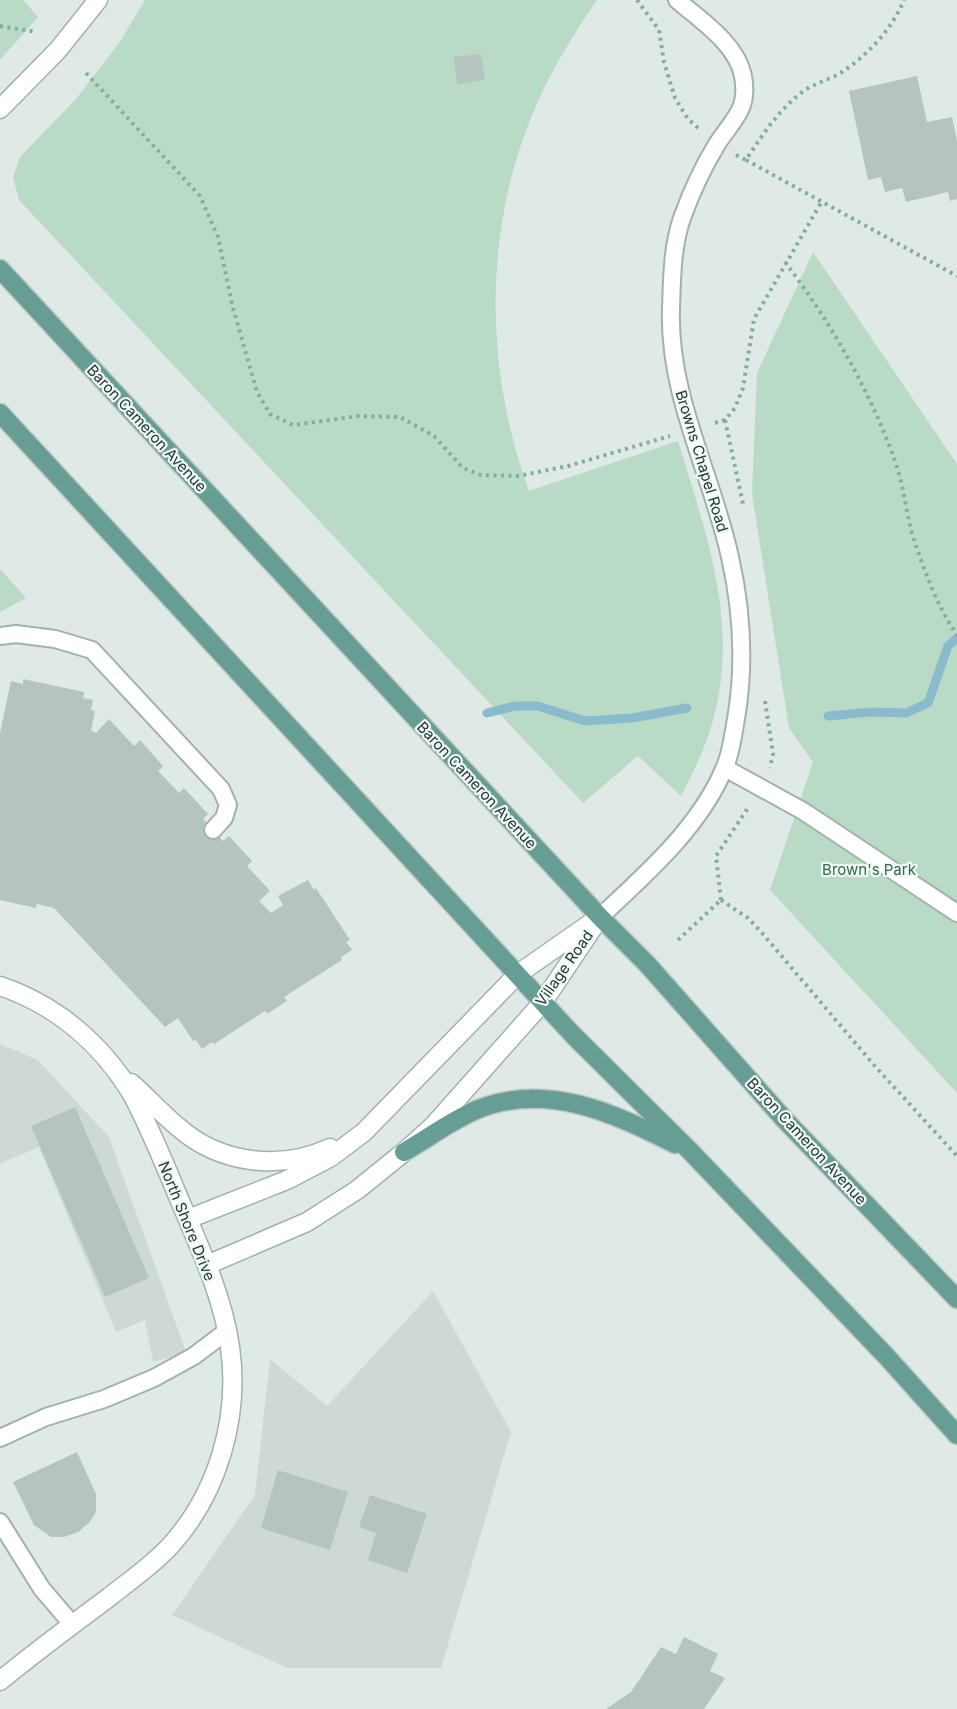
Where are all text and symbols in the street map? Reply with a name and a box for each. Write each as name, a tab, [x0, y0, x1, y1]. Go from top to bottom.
street label: Baron Cameron Avenue	[83, 360, 211, 496]
street label: Browns Chapel Road	[671, 388, 733, 534]
street label: Baron Cameron Avenue	[413, 717, 541, 853]
park label: Brown's Park	[822, 860, 917, 879]
street label: Village Road	[531, 927, 597, 1009]
street label: Baron Cameron Avenue	[743, 1073, 871, 1209]
street label: North Shore Drive	[154, 1158, 220, 1284]

